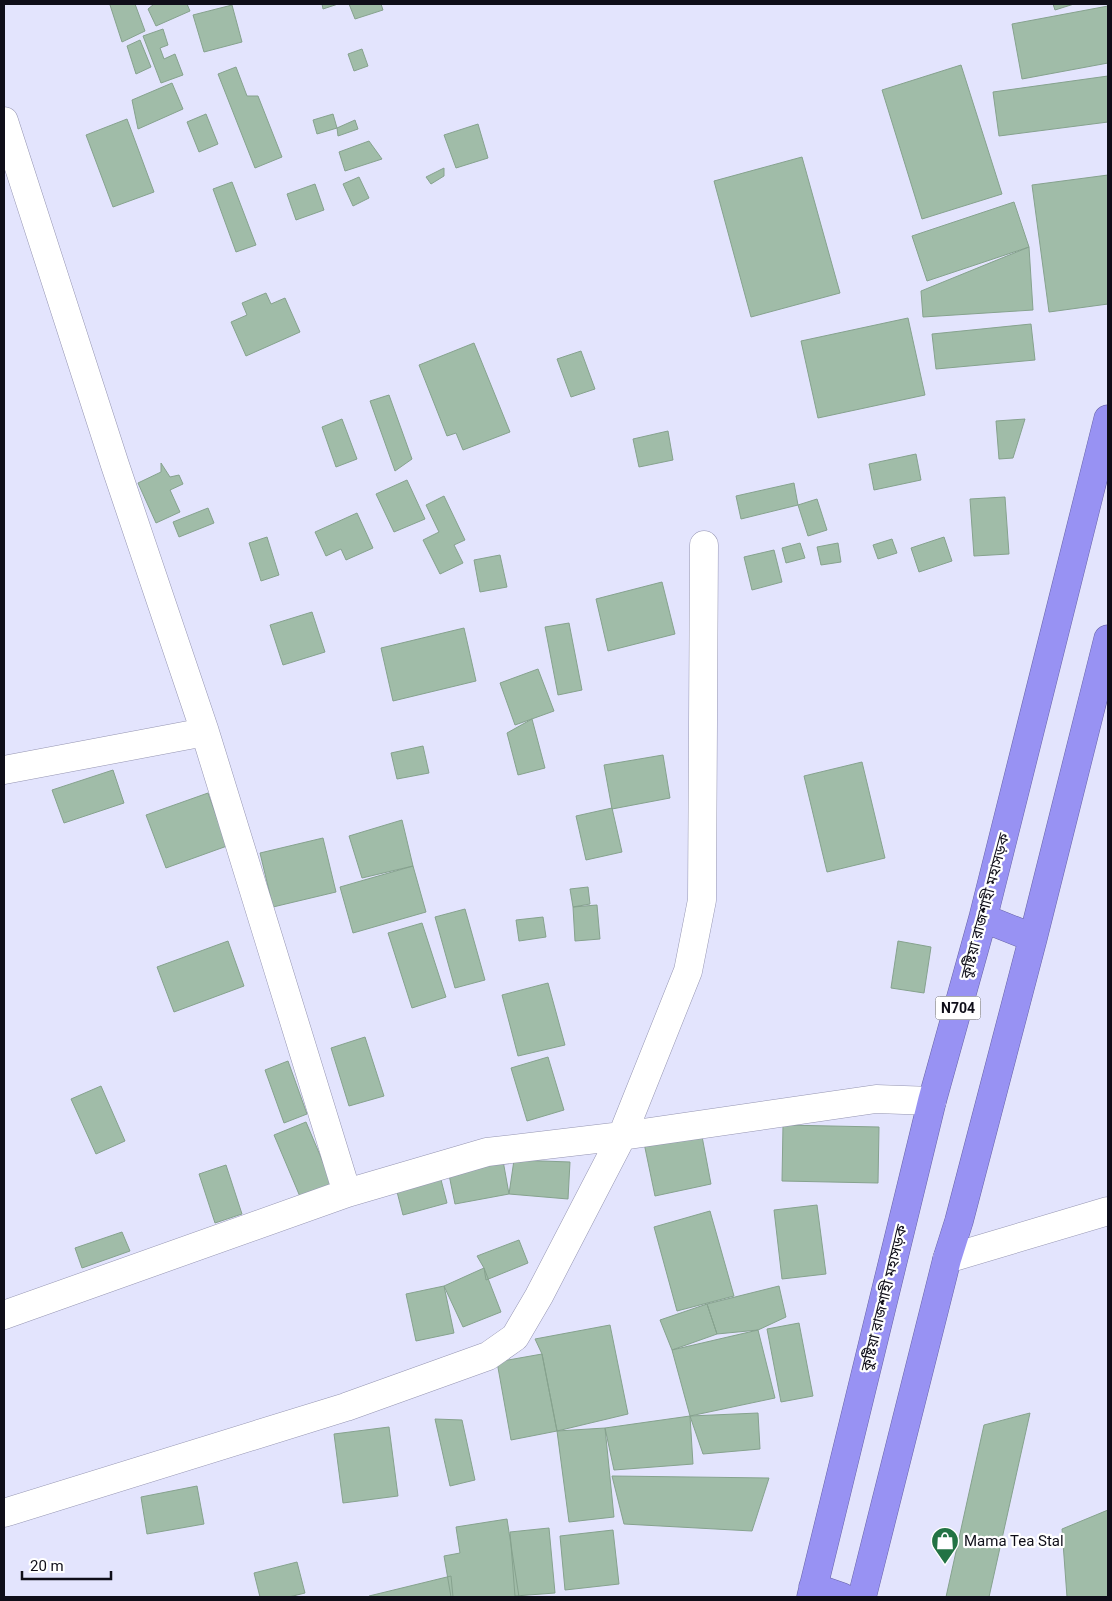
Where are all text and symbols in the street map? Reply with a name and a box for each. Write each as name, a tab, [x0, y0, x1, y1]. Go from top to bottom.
street label: কুষ্টিয়া রাজশাহী মহাসড়ক	[957, 830, 1013, 982]
road number: N704	[936, 996, 980, 1020]
street label: কুষ্টিয়া রাজশাহী মহাসড়ক	[857, 1222, 911, 1374]
shop icon: Mama Tea Stal	[930, 1526, 960, 1565]
place label: Mama Tea Stal	[964, 1532, 1064, 1550]
scale bar	[22, 1548, 111, 1580]
text: 20 m	[30, 1557, 64, 1575]

